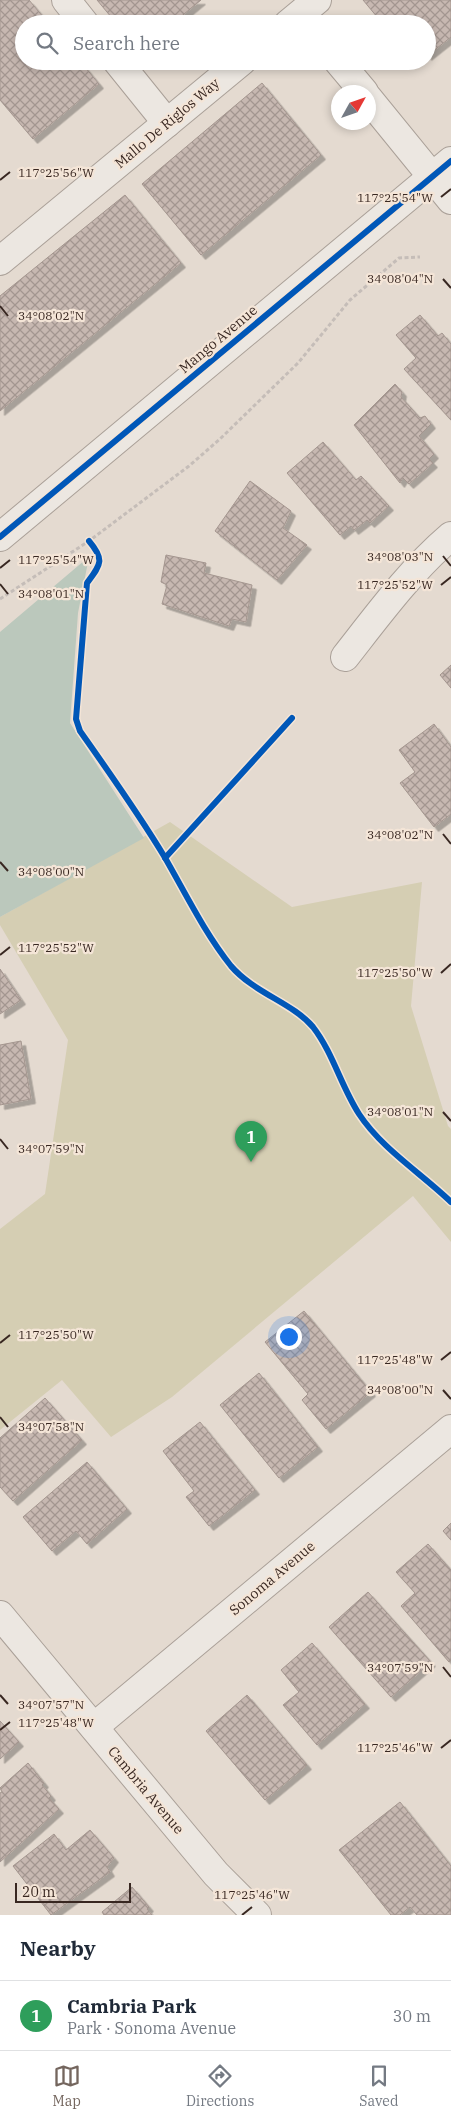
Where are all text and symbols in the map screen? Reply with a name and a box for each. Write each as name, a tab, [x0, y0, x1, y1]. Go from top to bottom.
search box	[15, 15, 436, 70]
icon: search	[33, 29, 61, 57]
text: Search here	[73, 31, 180, 55]
street label: Mallo De Riglos Way	[111, 74, 223, 172]
north arrow	[331, 85, 376, 130]
text: 117°25'56"W	[18, 165, 94, 180]
text: 117°25'54"W	[357, 190, 433, 205]
text: 34°08'04"N	[367, 271, 433, 286]
street label: Mango Avenue	[175, 301, 261, 377]
text: 34°08'02"N	[18, 308, 84, 323]
text: 34°08'03"N	[367, 549, 433, 564]
text: 117°25'54"W	[18, 552, 94, 567]
text: 117°25'52"W	[357, 577, 433, 592]
text: 34°08'01"N	[18, 586, 84, 601]
text: 34°08'02"N	[367, 827, 433, 842]
text: 34°08'00"N	[18, 864, 84, 879]
text: 117°25'52"W	[18, 940, 94, 955]
text: 117°25'50"W	[357, 965, 433, 980]
text: 34°08'01"N	[367, 1104, 433, 1119]
pin: 1	[235, 1121, 267, 1162]
text: 34°07'59"N	[18, 1141, 84, 1156]
your location	[276, 1324, 302, 1350]
text: 117°25'50"W	[18, 1327, 94, 1342]
text: 117°25'48"W	[357, 1352, 433, 1367]
text: 34°08'00"N	[367, 1382, 433, 1397]
text: 34°07'58"N	[18, 1419, 84, 1434]
street label: Sonoma Avenue	[225, 1537, 319, 1619]
text: 34°07'59"N	[367, 1660, 433, 1675]
text: 34°07'57"N	[18, 1697, 84, 1712]
text: 117°25'48"W	[18, 1715, 94, 1730]
text: 117°25'46"W	[357, 1740, 433, 1755]
street label: Cambria Avenue	[104, 1742, 188, 1838]
scale bar	[15, 1880, 131, 1903]
text: 20 m	[22, 1883, 55, 1901]
text: 117°25'46"W	[214, 1887, 290, 1902]
text: Nearby	[20, 1934, 96, 1962]
text: Cambria Park	[67, 1994, 196, 2018]
text: 1	[31, 2006, 41, 2026]
text: 30 m	[393, 2006, 431, 2026]
text: Park · Sonoma Avenue	[67, 2018, 236, 2038]
tab: Map	[53, 2062, 81, 2110]
tab: Directions	[186, 2062, 254, 2110]
tab: Saved	[359, 2062, 398, 2110]

